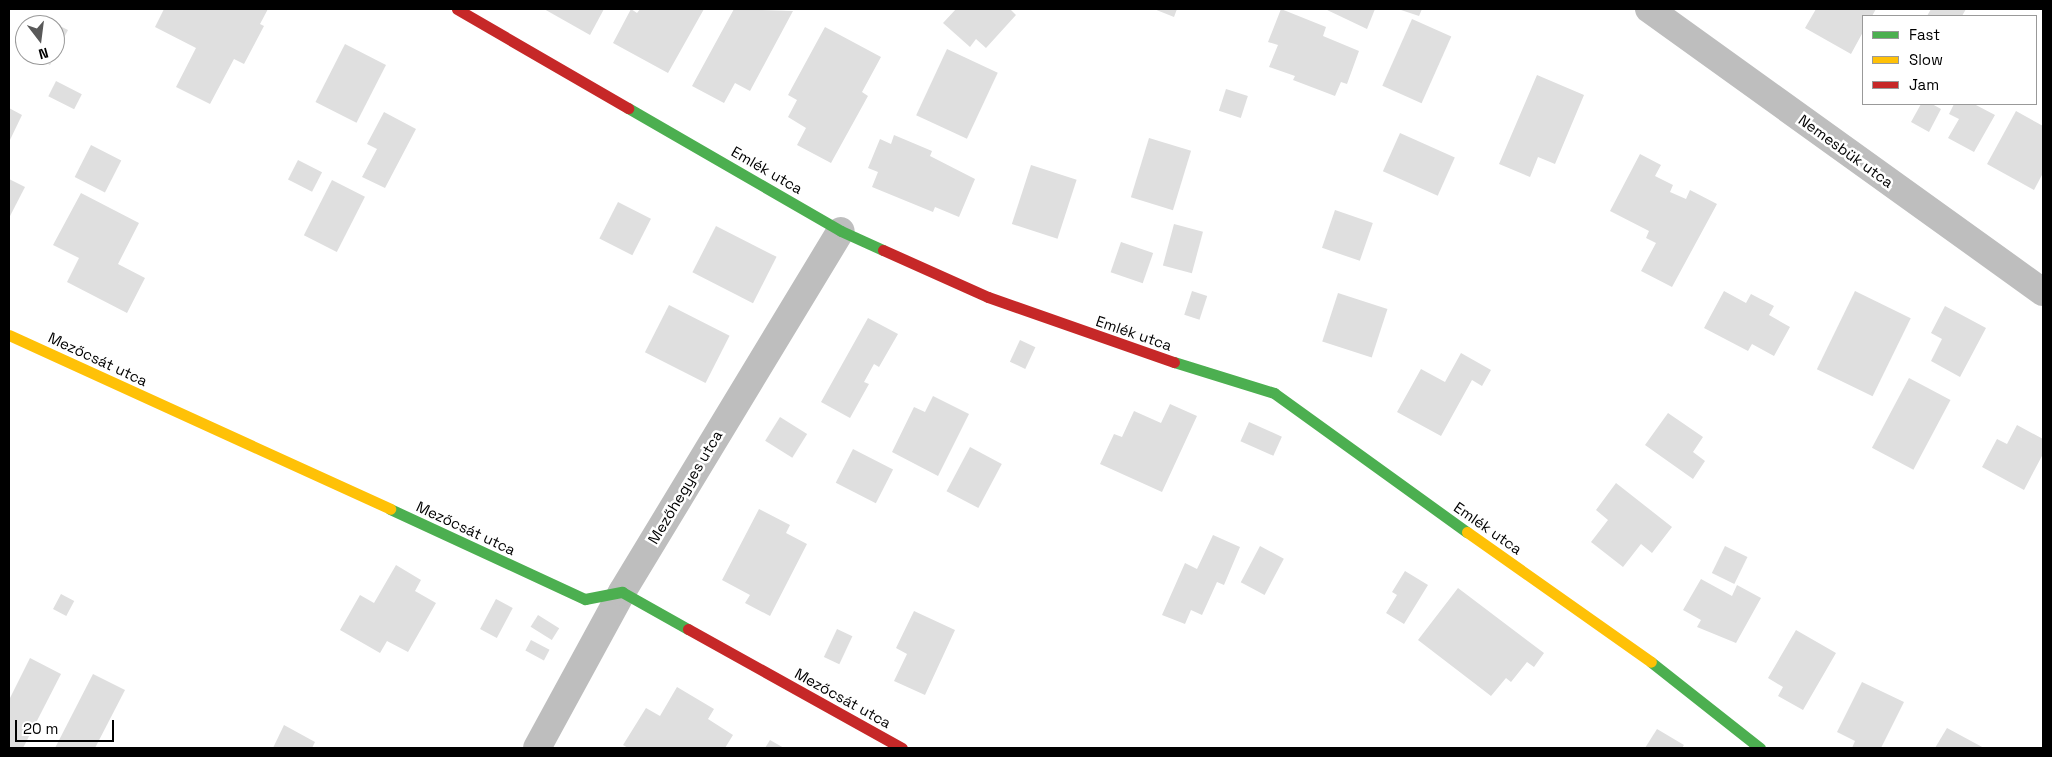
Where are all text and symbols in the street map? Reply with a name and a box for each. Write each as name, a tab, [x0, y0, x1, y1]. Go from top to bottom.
north arrow	[15, 15, 65, 65]
legend	[1862, 15, 2037, 105]
text: Fast	[1909, 25, 1940, 44]
text: N	[37, 44, 50, 63]
text: Slow	[1909, 50, 1943, 69]
text: Jam	[1909, 75, 1939, 94]
street label: Nemesbük utca	[1795, 111, 1897, 191]
street label: Emlék utca	[728, 142, 806, 198]
street label: Emlék utca	[1094, 312, 1174, 354]
street label: Mezőcsát utca	[45, 328, 151, 390]
street label: Mezőhegyes utca	[644, 427, 726, 547]
street label: Mezőcsát utca	[413, 497, 519, 559]
street label: Emlék utca	[1450, 498, 1526, 558]
street label: Mezőcsát utca	[792, 664, 894, 732]
scale bar	[18, 710, 116, 742]
text: 20 m	[23, 719, 58, 738]

